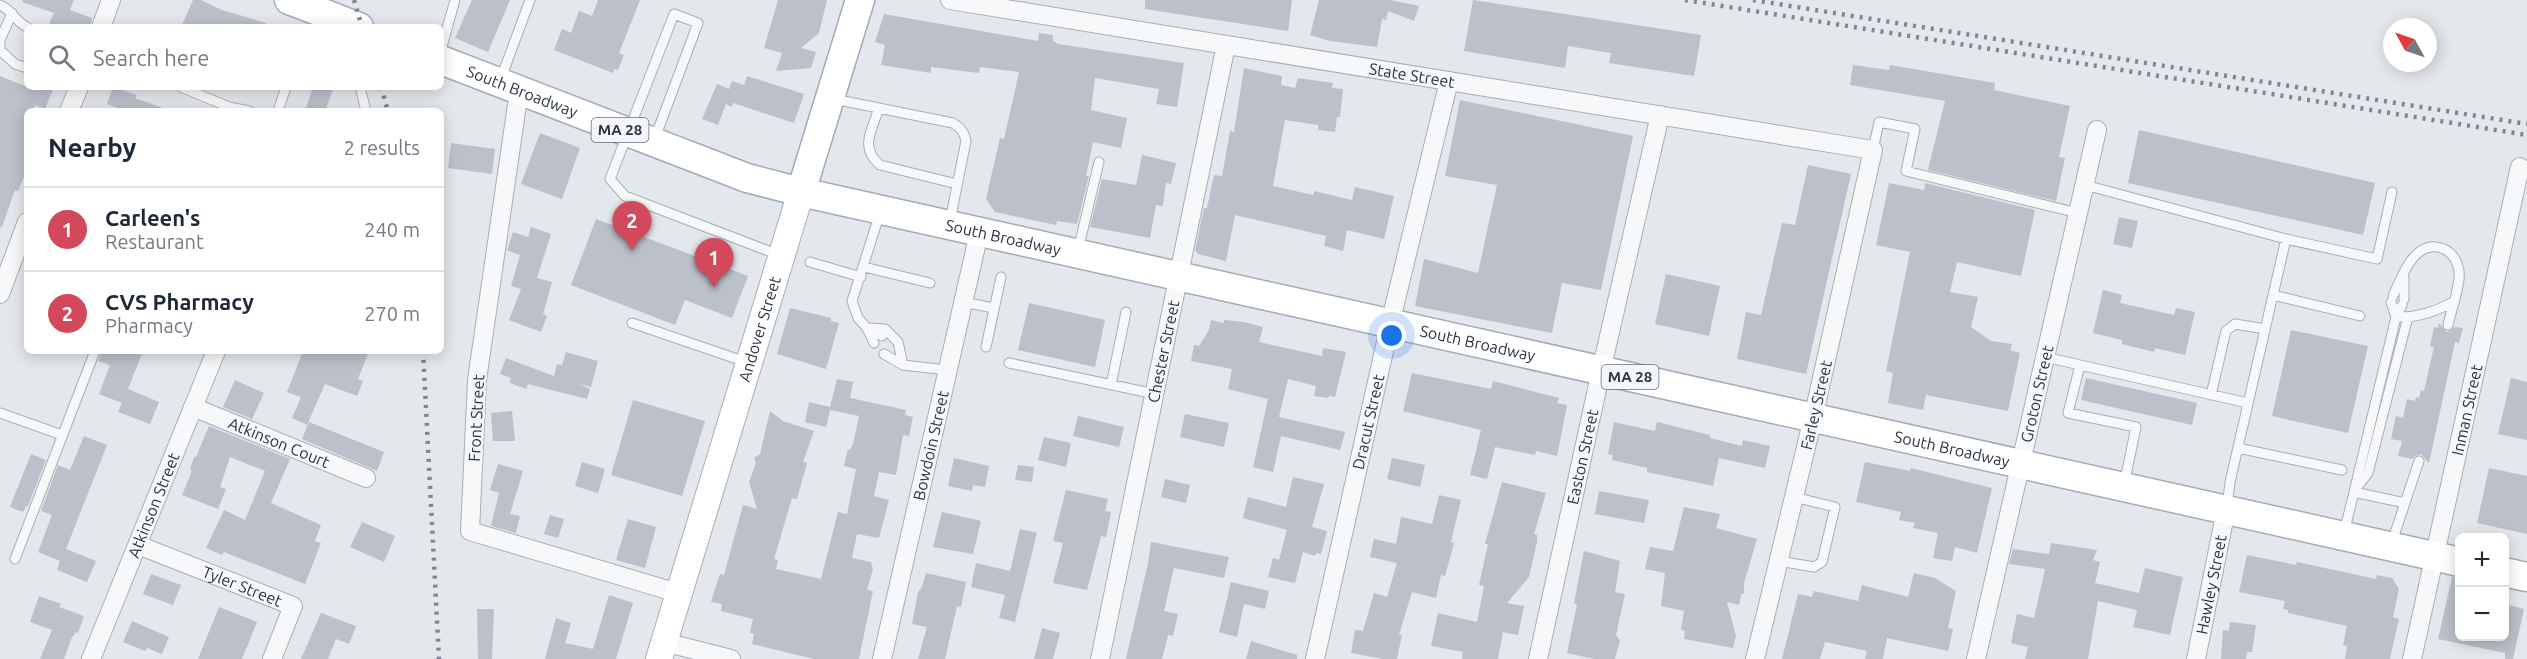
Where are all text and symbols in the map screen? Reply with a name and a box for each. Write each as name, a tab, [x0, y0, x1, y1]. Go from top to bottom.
north arrow	[2383, 18, 2437, 72]
search box	[24, 24, 444, 90]
icon: search	[45, 41, 78, 74]
text: Search here	[93, 45, 209, 70]
street label: State Street	[1368, 59, 1457, 91]
street label: South Broadway	[464, 62, 581, 121]
road number: MA 28	[592, 118, 648, 142]
text: Nearby	[48, 133, 136, 162]
text: 2 results	[344, 136, 420, 159]
pin: 2	[612, 202, 652, 251]
text: Carleen's	[105, 205, 201, 230]
street label: South Broadway	[944, 216, 1063, 259]
text: 1	[62, 218, 73, 241]
text: 240 m	[364, 218, 420, 241]
text: Restaurant	[105, 230, 204, 253]
pin: 1	[694, 238, 734, 288]
street label: Andover Street	[735, 273, 784, 384]
text: CVS Pharmacy	[105, 289, 254, 314]
street label: Chester Street	[1144, 298, 1183, 404]
text: 2	[62, 302, 73, 325]
text: 270 m	[364, 302, 420, 325]
text: Pharmacy	[105, 314, 193, 337]
your location	[1377, 321, 1406, 350]
street label: South Broadway	[1418, 321, 1537, 365]
street label: Groton Street	[2017, 343, 2057, 444]
street label: Farley Street	[1797, 358, 1835, 451]
street label: Inman Street	[2448, 362, 2486, 457]
road number: MA 28	[1602, 365, 1658, 389]
street label: Dracut Street	[1349, 372, 1388, 471]
street label: Front Street	[465, 373, 487, 462]
street label: Bowdoin Street	[909, 388, 952, 502]
street label: Easton Street	[1563, 407, 1602, 506]
street label: Atkinson Court	[226, 414, 333, 471]
street label: South Broadway	[1893, 427, 2012, 470]
street label: Atkinson Street	[124, 449, 183, 560]
street label: Hawley Street	[2192, 533, 2230, 636]
map controls	[2455, 533, 2509, 641]
button: +	[2455, 533, 2509, 587]
street label: Tyler Street	[200, 562, 285, 610]
button: −	[2455, 587, 2509, 641]

